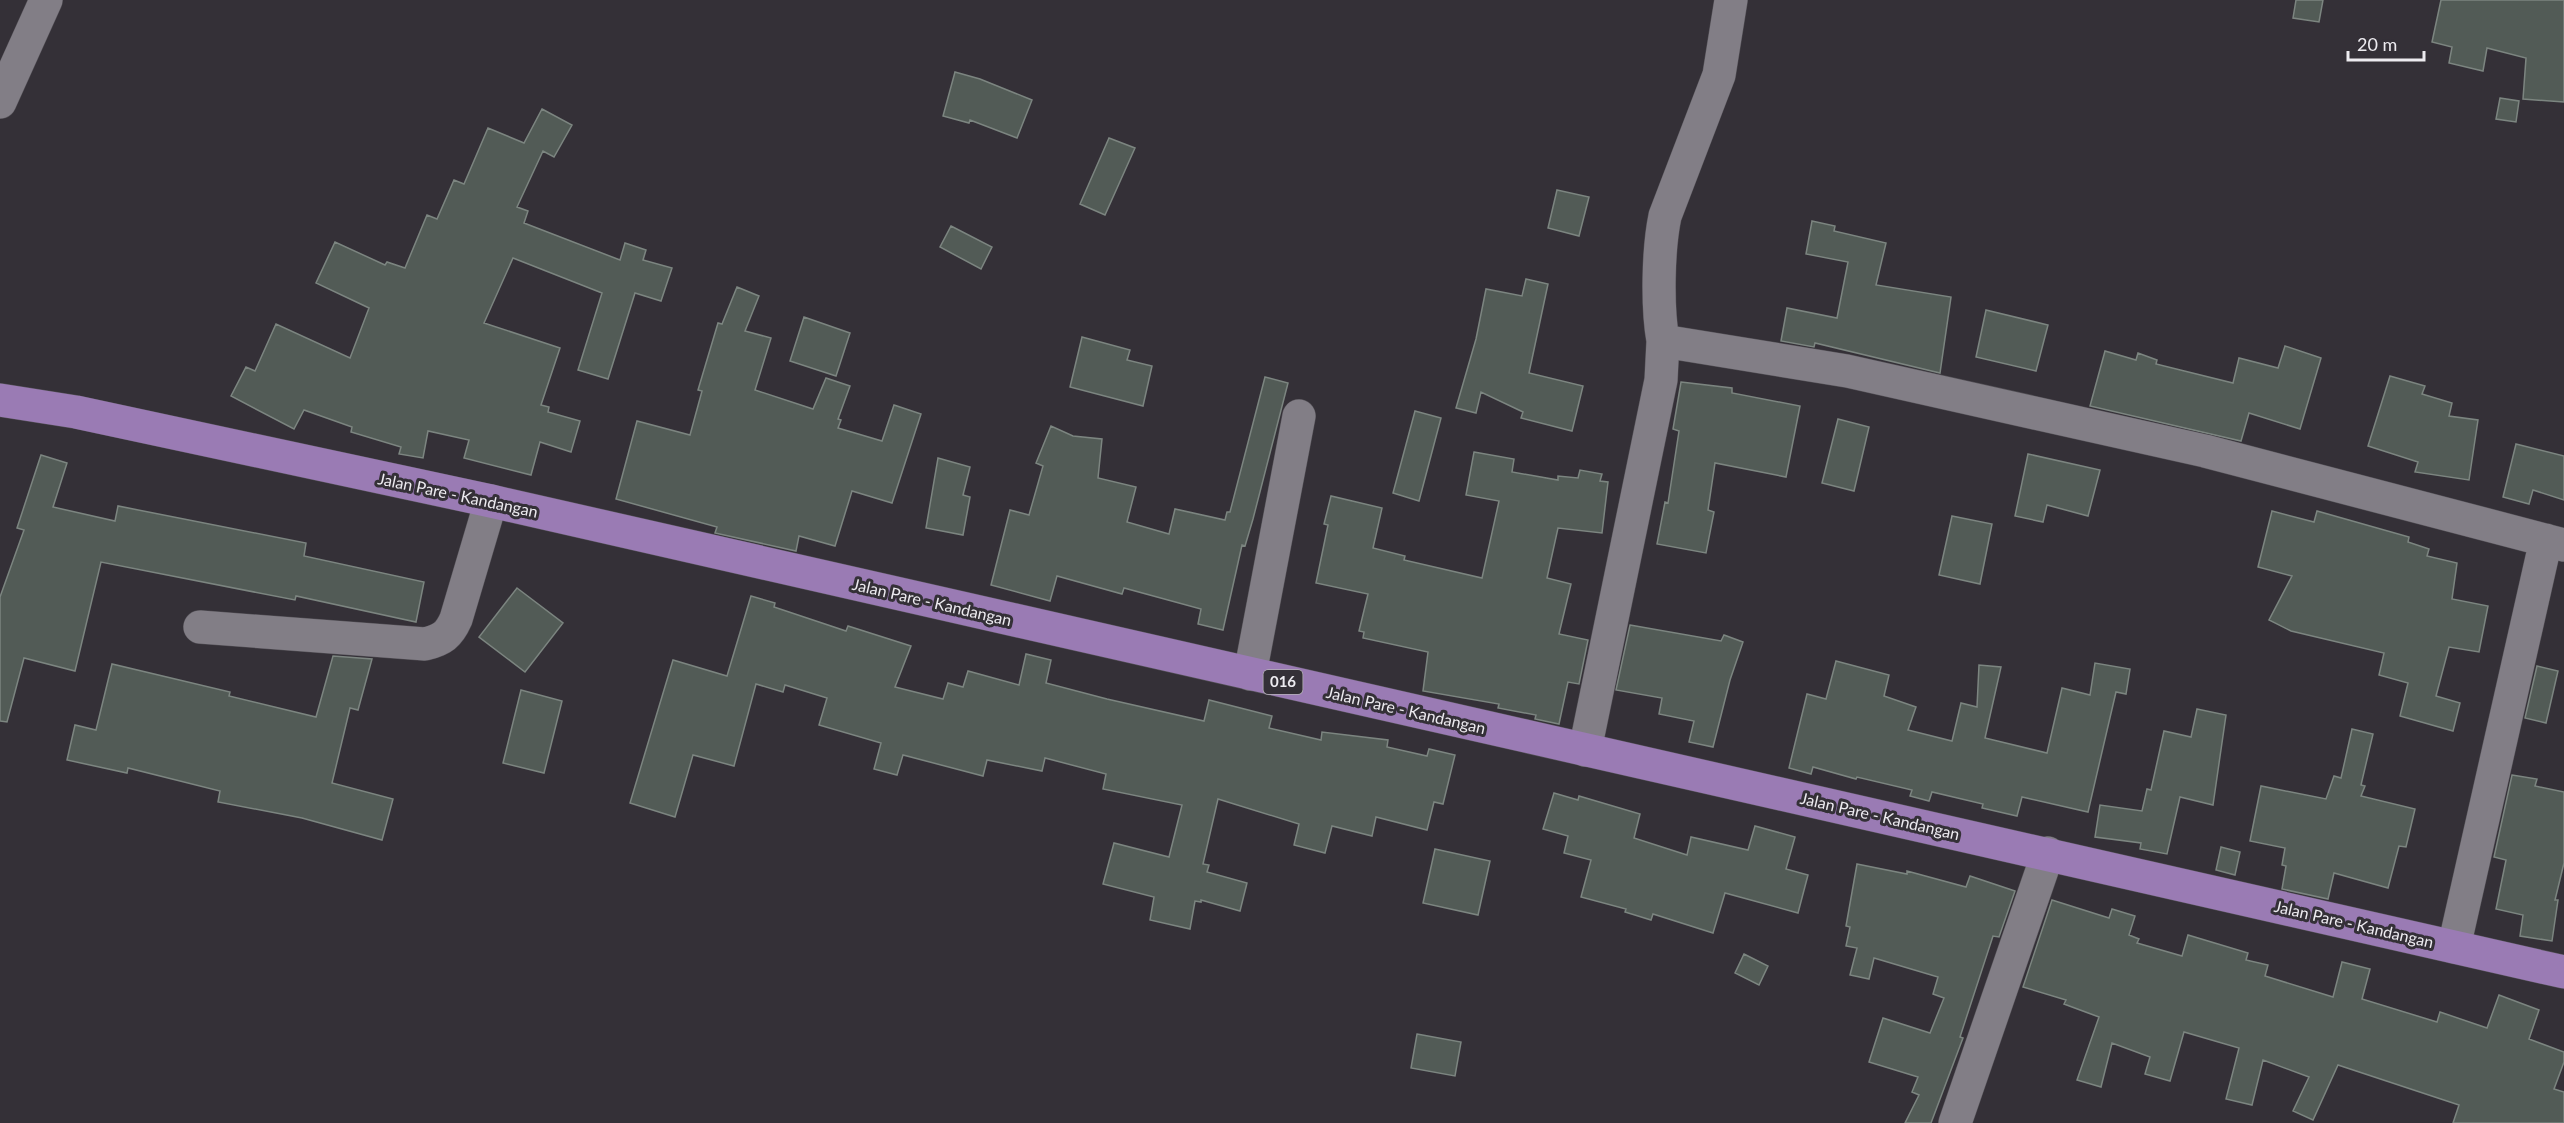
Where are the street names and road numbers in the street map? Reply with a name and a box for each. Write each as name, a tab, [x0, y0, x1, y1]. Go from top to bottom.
street label: Jalan Pare - Kandangan	[376, 468, 540, 521]
street label: Jalan Pare - Kandangan	[851, 574, 1014, 629]
road number: 016	[1264, 670, 1302, 694]
street label: Jalan Pare - Kandangan	[1325, 682, 1488, 737]
street label: Jalan Pare - Kandangan	[1799, 788, 1962, 843]
street label: Jalan Pare - Kandangan	[2273, 896, 2436, 951]

